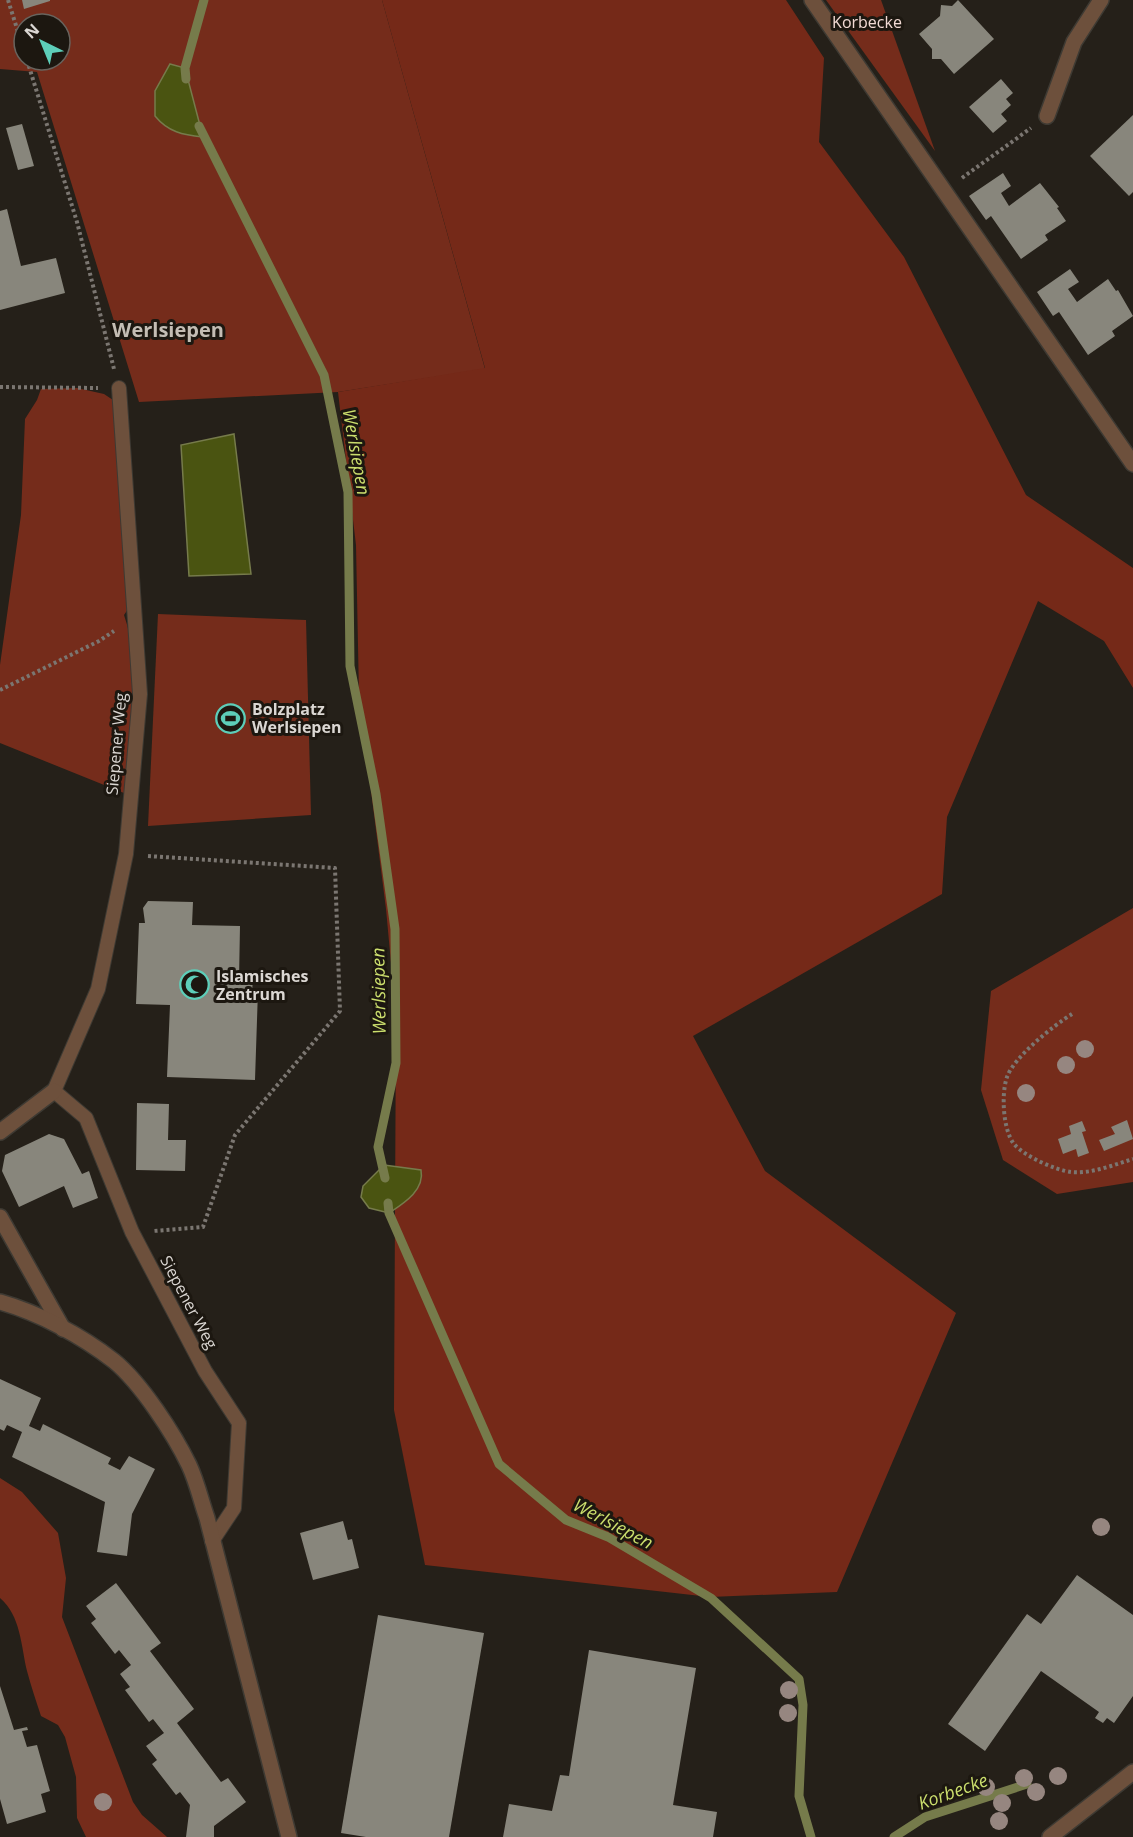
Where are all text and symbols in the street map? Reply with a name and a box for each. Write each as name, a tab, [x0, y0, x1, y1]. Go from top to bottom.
park label: Korbecke	[832, 11, 902, 33]
north arrow	[12, 12, 72, 72]
text: N	[20, 19, 44, 44]
district label: Werlsiepen	[112, 316, 224, 343]
water label: Werlsiepen	[338, 407, 376, 497]
street label: Siepener Weg	[101, 692, 131, 796]
place label: Bolzplatz Werlsiepen	[252, 698, 341, 738]
sports icon: Bolzplatz Werlsiepen	[215, 702, 247, 734]
water label: Werlsiepen	[365, 947, 391, 1035]
place label: Islamisches Zentrum	[216, 965, 309, 1005]
mosque icon: Islamisches Zentrum	[179, 969, 211, 1001]
street label: Siepener Weg	[155, 1252, 223, 1353]
water label: Werlsiepen	[569, 1492, 657, 1554]
water label: Korbecke	[914, 1767, 991, 1815]

